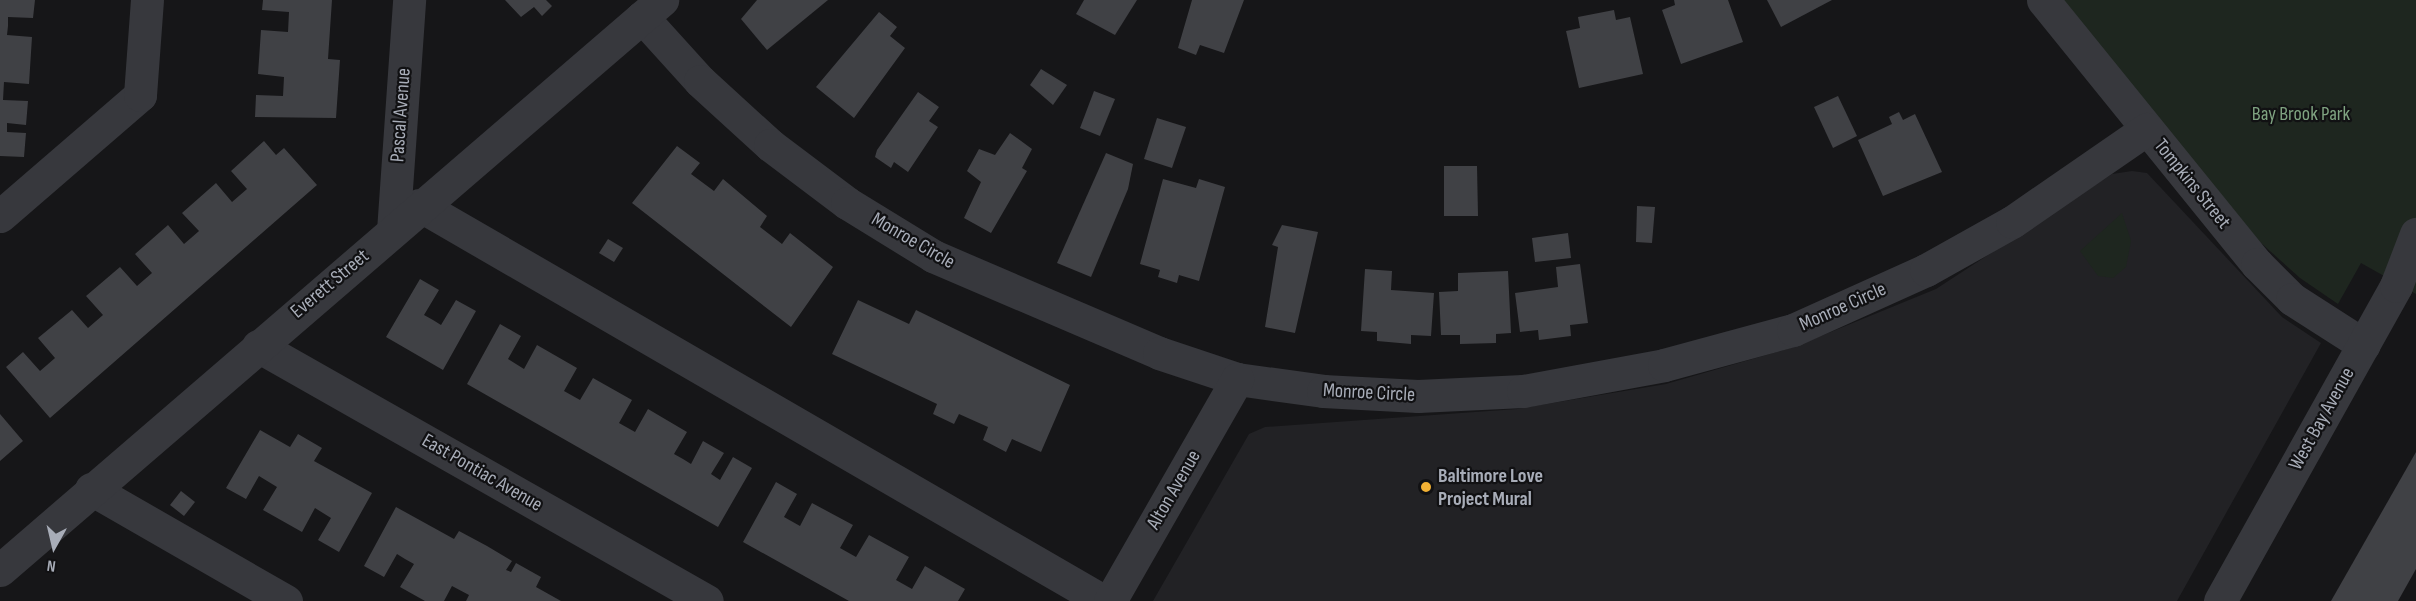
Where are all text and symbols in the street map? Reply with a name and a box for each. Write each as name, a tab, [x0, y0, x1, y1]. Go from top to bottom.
street label: Pascal Avenue	[386, 67, 416, 163]
park label: Bay Brook Park	[2252, 102, 2350, 126]
street label: Tompkins Street	[2148, 134, 2236, 234]
street label: Monroe Circle	[867, 208, 959, 274]
street label: Everett Street	[286, 244, 374, 324]
street label: Monroe Circle	[1796, 277, 1890, 337]
street label: West Bay Avenue	[2284, 364, 2360, 474]
street label: Monroe Circle	[1322, 379, 1416, 407]
street label: East Pontiac Avenue	[417, 429, 547, 517]
street label: Alton Avenue	[1142, 446, 1206, 534]
place label: Baltimore Love Project Mural	[1438, 464, 1543, 511]
marker: Baltimore Love Project Mural	[1419, 480, 1433, 494]
north arrow	[24, 517, 84, 577]
text: N	[46, 555, 57, 575]

